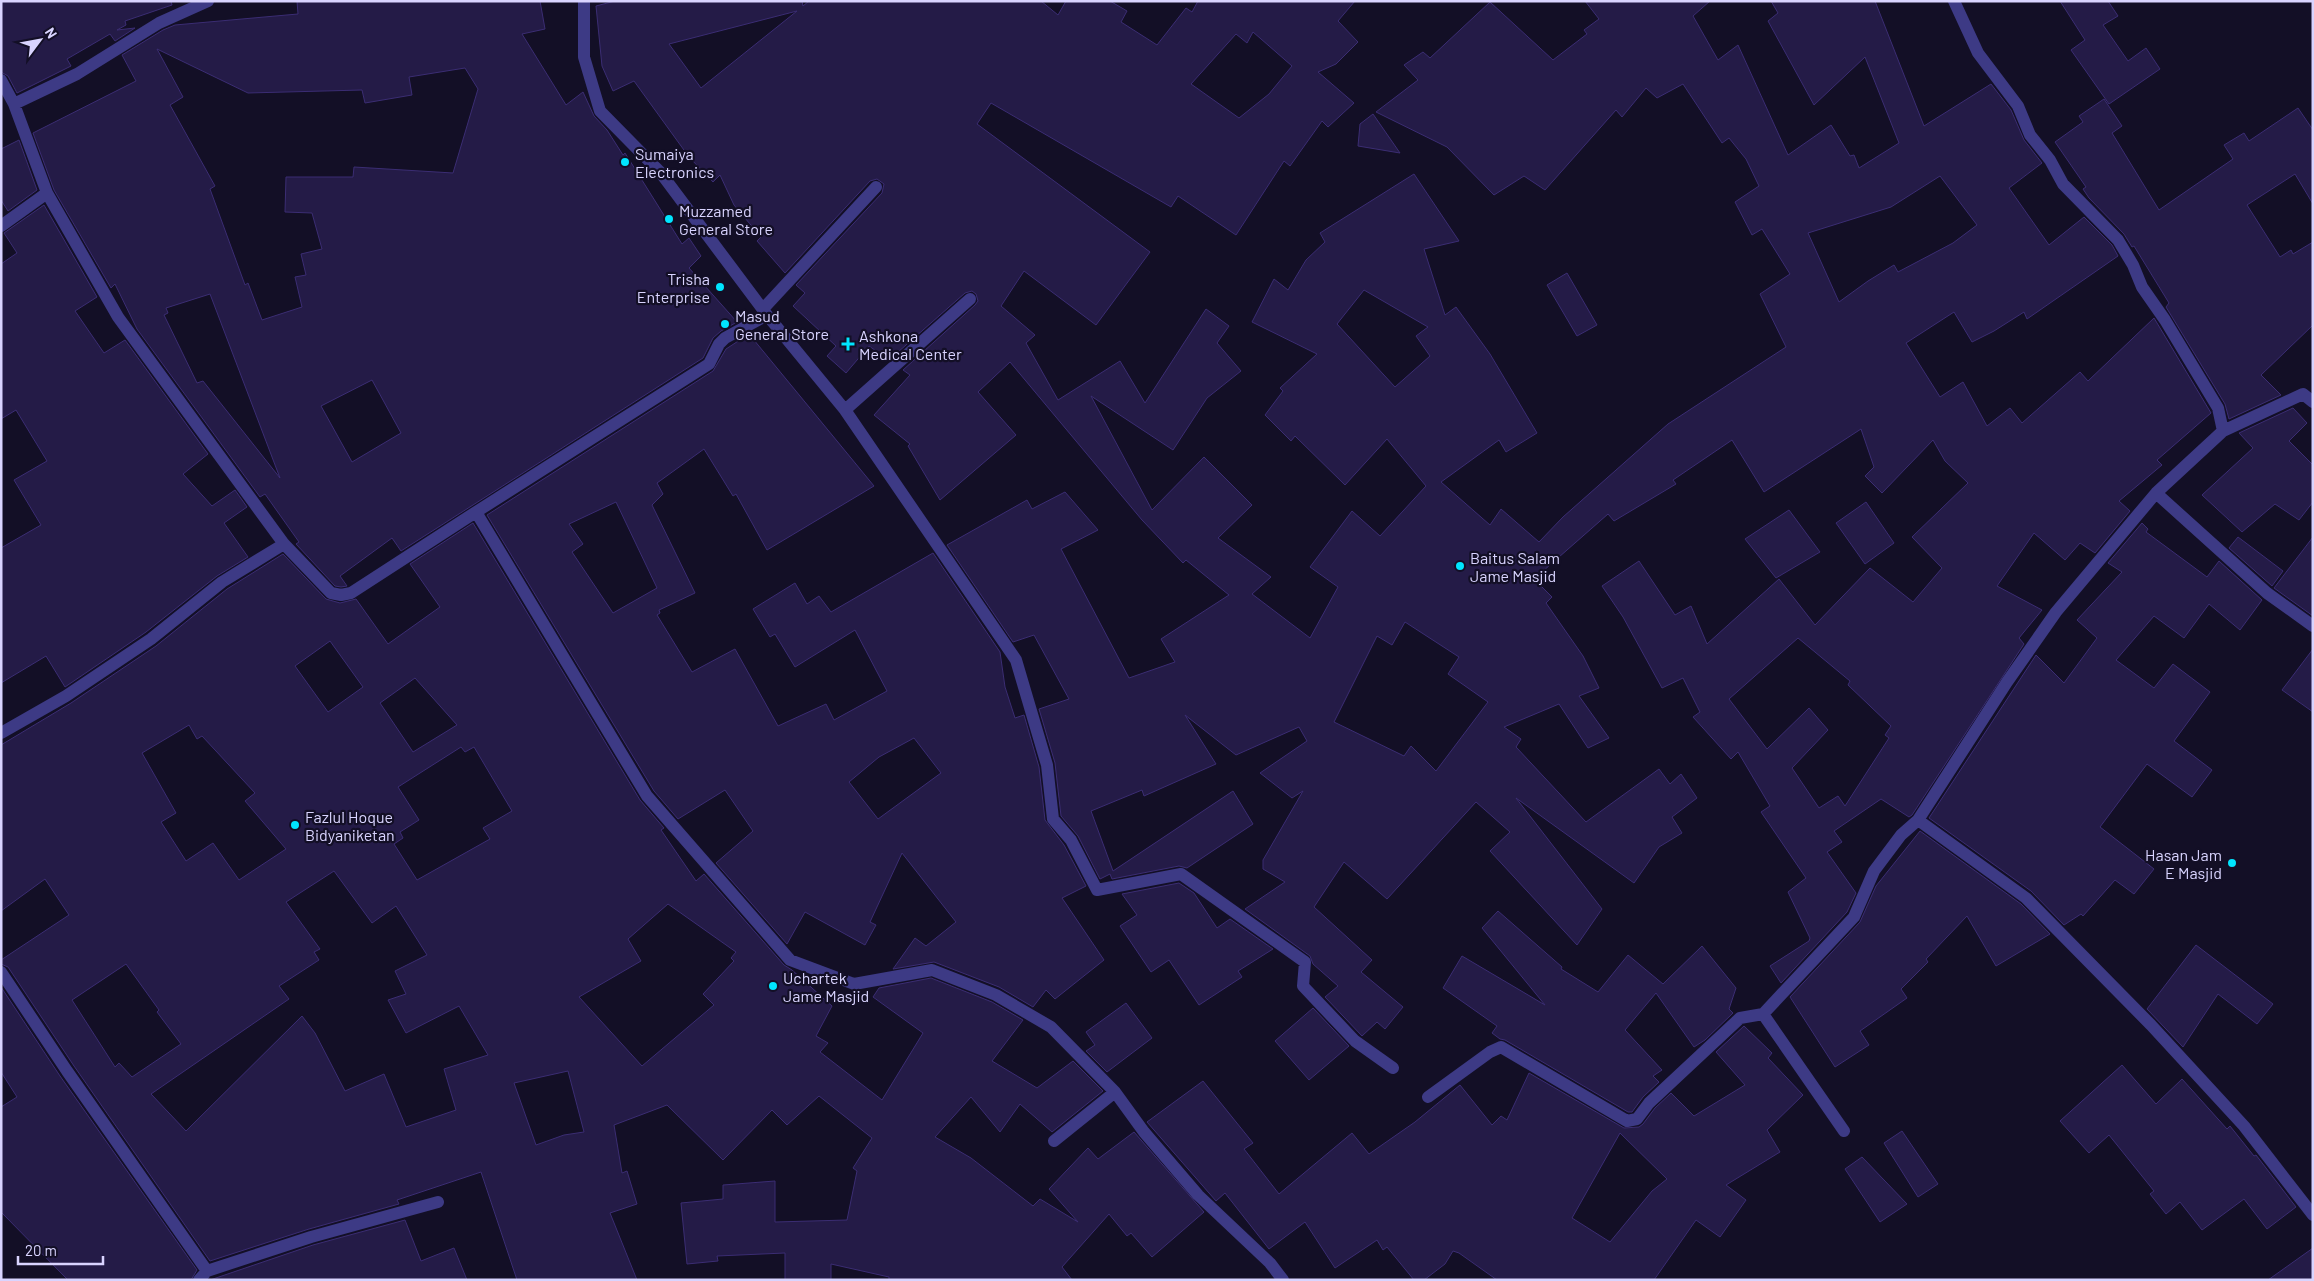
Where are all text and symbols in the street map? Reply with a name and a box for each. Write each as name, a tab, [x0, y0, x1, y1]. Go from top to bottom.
north arrow	[15, 15, 65, 65]
text: N	[42, 24, 61, 41]
place label: Sumaiya Electronics	[635, 144, 714, 181]
marker: Sumaiya Electronics	[619, 156, 631, 168]
place label: Muzzamed General Store	[679, 201, 773, 238]
marker: Muzzamed General Store	[663, 213, 675, 225]
place label: Trisha Enterprise	[637, 269, 710, 306]
marker: Trisha Enterprise	[714, 281, 726, 293]
place label: Masud General Store	[735, 306, 829, 343]
marker: Masud General Store	[719, 318, 731, 330]
place label: Ashkona Medical Center	[859, 326, 962, 363]
marker: Ashkona Medical Center	[841, 337, 855, 351]
place label: Baitus Salam Jame Masjid	[1470, 548, 1560, 585]
marker: Baitus Salam Jame Masjid	[1454, 560, 1466, 572]
place label: Fazlul Hoque Bidyaniketan	[305, 807, 395, 844]
marker: Fazlul Hoque Bidyaniketan	[289, 819, 301, 831]
place label: Hasan Jam E Masjid	[2145, 845, 2222, 882]
marker: Hasan Jam E Masjid	[2226, 857, 2238, 869]
place label: Uchartek Jame Masjid	[783, 968, 869, 1005]
marker: Uchartek Jame Masjid	[767, 980, 779, 992]
scale bar	[18, 1234, 102, 1266]
text: 20 m	[25, 1241, 57, 1259]

